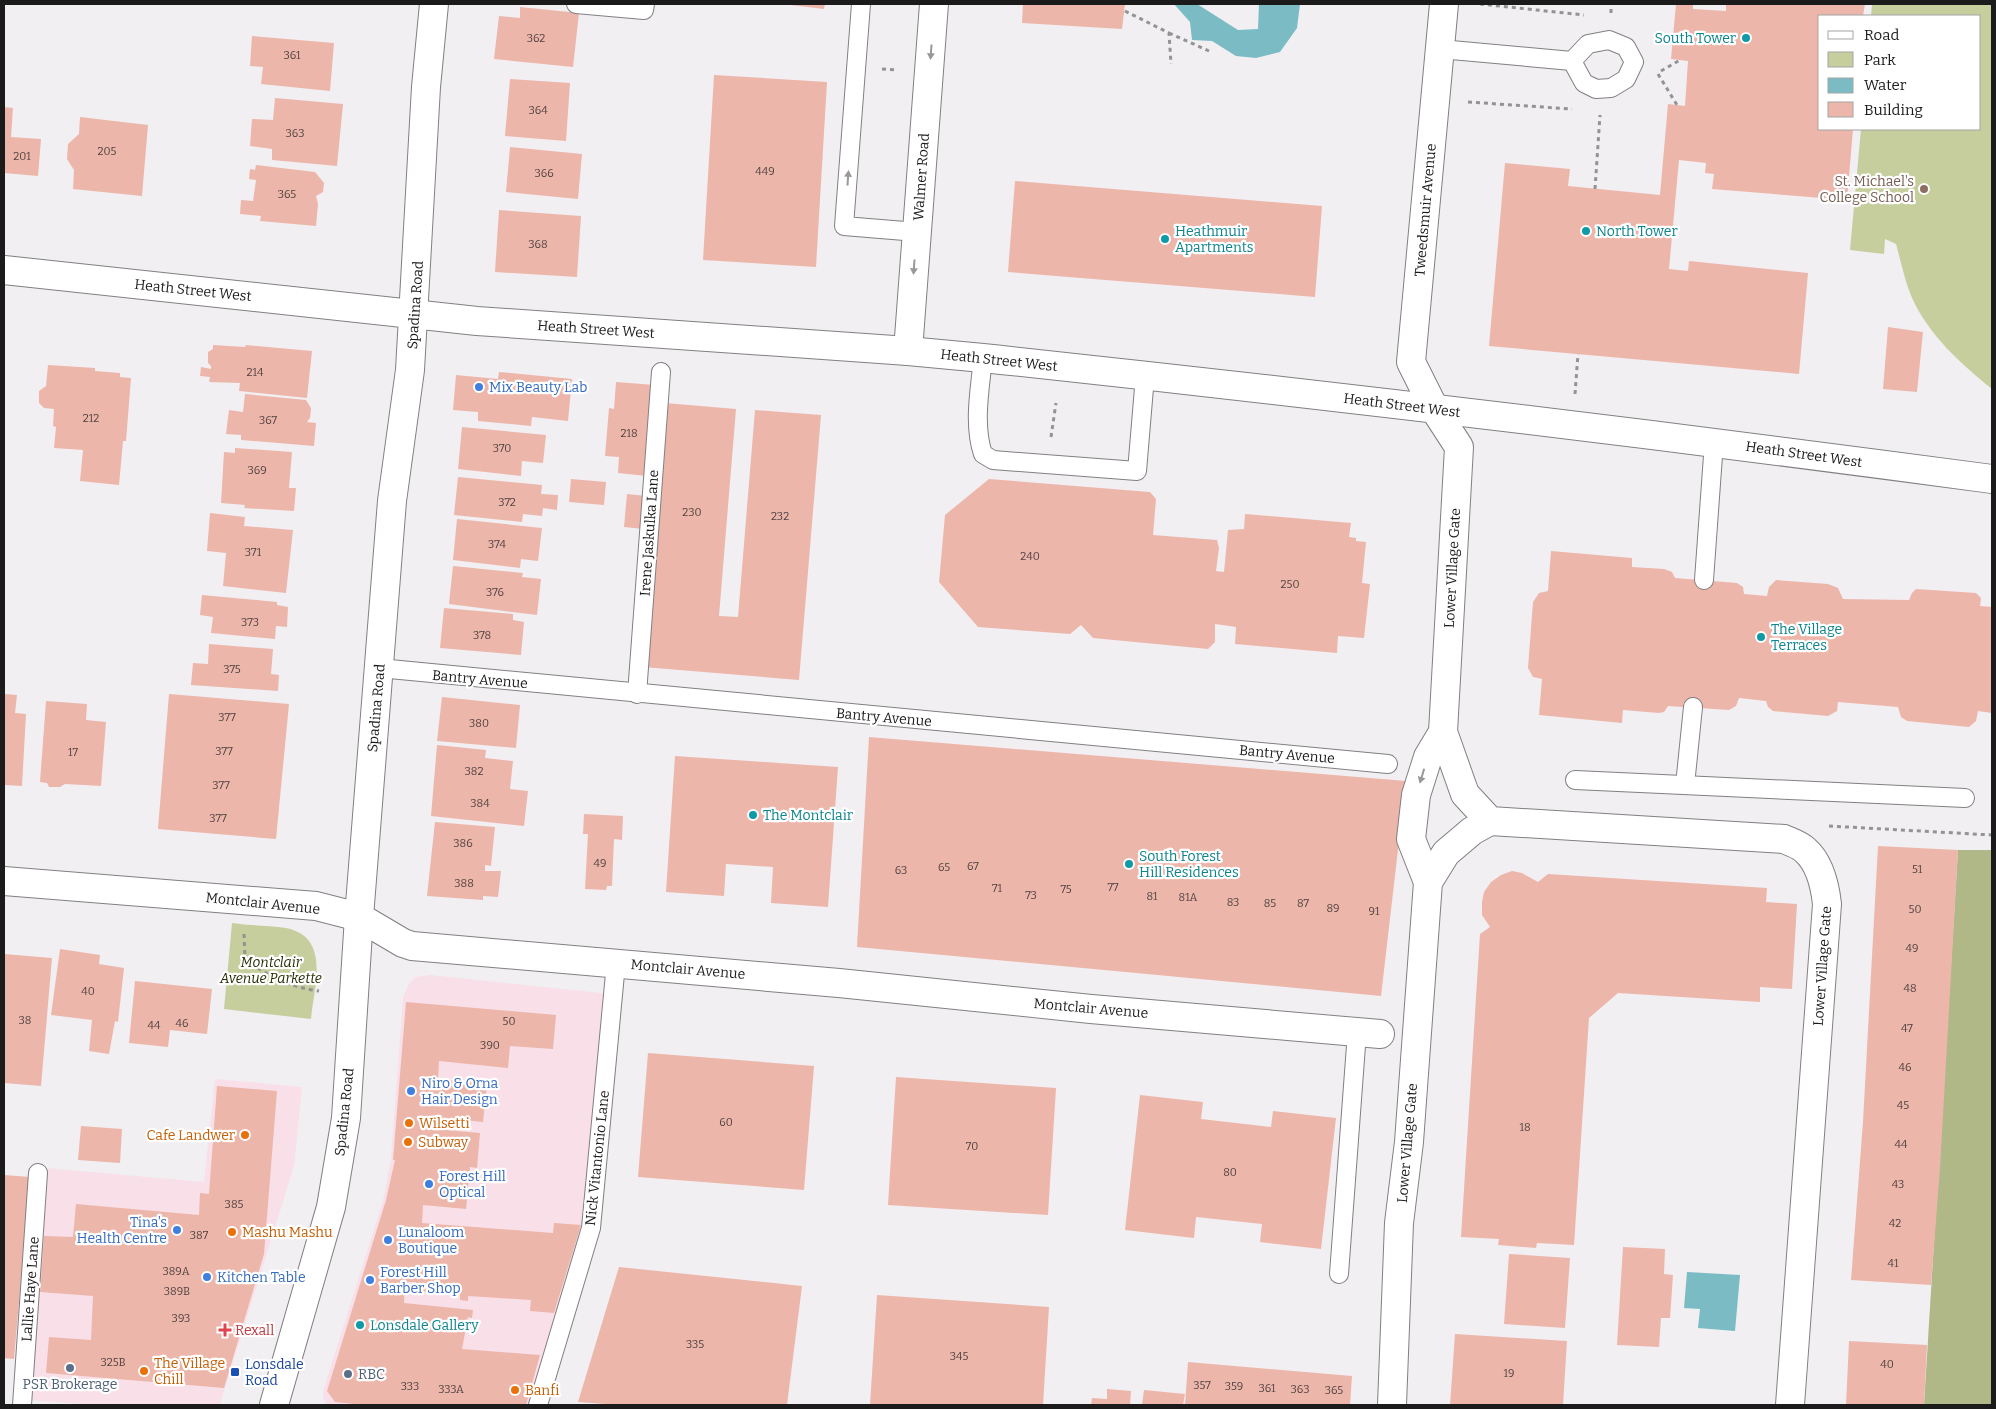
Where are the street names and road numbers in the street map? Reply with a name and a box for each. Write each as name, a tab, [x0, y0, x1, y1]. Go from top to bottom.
street label: Walmer Road	[910, 133, 933, 221]
street label: Tweedsmuir Avenue	[1411, 143, 1440, 277]
street label: Spadina Road	[404, 260, 427, 350]
street label: Heath Street West	[134, 276, 252, 305]
street label: Heath Street West	[537, 317, 655, 342]
street label: Heath Street West	[940, 346, 1058, 375]
street label: Heath Street West	[1342, 390, 1461, 421]
street label: Heath Street West	[1744, 438, 1863, 471]
street label: Irene Jaskulka Lane	[637, 469, 662, 597]
street label: Lower Village Gate	[1441, 508, 1464, 628]
street label: Spadina Road	[364, 663, 389, 753]
street label: Bantry Avenue	[431, 667, 529, 692]
street label: Bantry Avenue	[835, 705, 933, 730]
street label: Bantry Avenue	[1238, 742, 1336, 767]
street label: Montclair Avenue	[205, 889, 321, 918]
street label: Lower Village Gate	[1810, 906, 1835, 1027]
street label: Montclair Avenue	[630, 956, 746, 983]
street label: Montclair Avenue	[1033, 995, 1149, 1022]
street label: Spadina Road	[331, 1067, 358, 1157]
street label: Lower Village Gate	[1394, 1082, 1421, 1204]
street label: Nick Vitantonio Lane	[582, 1089, 613, 1227]
street label: Lallie Haye Lane	[18, 1236, 43, 1342]

